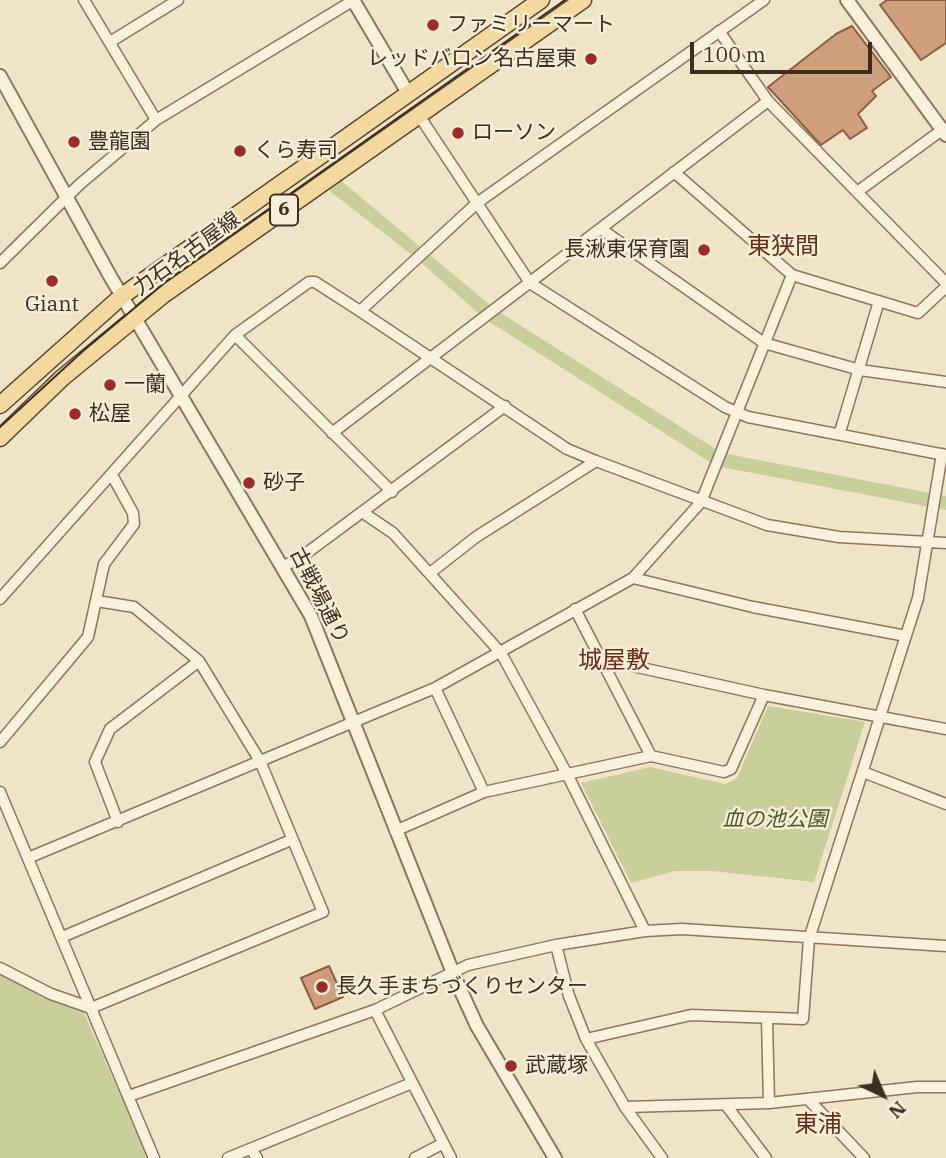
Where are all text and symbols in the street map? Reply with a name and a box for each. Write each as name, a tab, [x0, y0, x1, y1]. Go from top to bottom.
place label: ファミリーマート	[447, 12, 615, 38]
marker: ファミリーマート	[425, 17, 441, 33]
scale bar	[694, 28, 876, 72]
text: 100 m	[703, 40, 766, 68]
place label: レッドバロン名古屋東	[367, 46, 577, 72]
marker: レッドバロン名古屋東	[583, 51, 599, 67]
place label: ローソン	[472, 120, 556, 146]
marker: ローソン	[450, 125, 466, 141]
place label: 豊龍園	[88, 129, 151, 155]
marker: 豊龍園	[66, 134, 82, 150]
place label: くら寿司	[254, 138, 338, 164]
marker: くら寿司	[232, 143, 248, 159]
road number: 6	[270, 194, 298, 226]
street label: 力石名古屋線	[129, 207, 245, 301]
district label: 東狭間	[747, 233, 819, 261]
place label: 長湫東保育園	[564, 237, 690, 263]
marker: 長湫東保育園	[696, 242, 712, 258]
marker: Giant	[44, 273, 60, 289]
place label: Giant	[25, 292, 79, 318]
place label: 一蘭	[124, 372, 166, 398]
marker: 一蘭	[102, 377, 118, 393]
place label: 松屋	[89, 401, 131, 427]
marker: 松屋	[67, 406, 83, 422]
place label: 砂子	[263, 470, 305, 496]
marker: 砂子	[241, 475, 257, 491]
street label: 古戦場通り	[284, 544, 354, 648]
district label: 城屋敷	[578, 647, 650, 675]
park label: 血の池公園	[723, 807, 827, 833]
place label: 長久手まちづくりセンター	[336, 974, 588, 1000]
marker: 長久手まちづくりセンター	[314, 979, 330, 995]
place label: 武蔵塚	[525, 1053, 588, 1079]
marker: 武蔵塚	[503, 1058, 519, 1074]
north arrow	[848, 1060, 918, 1130]
text: N	[884, 1096, 911, 1124]
district label: 東浦	[794, 1111, 842, 1139]

